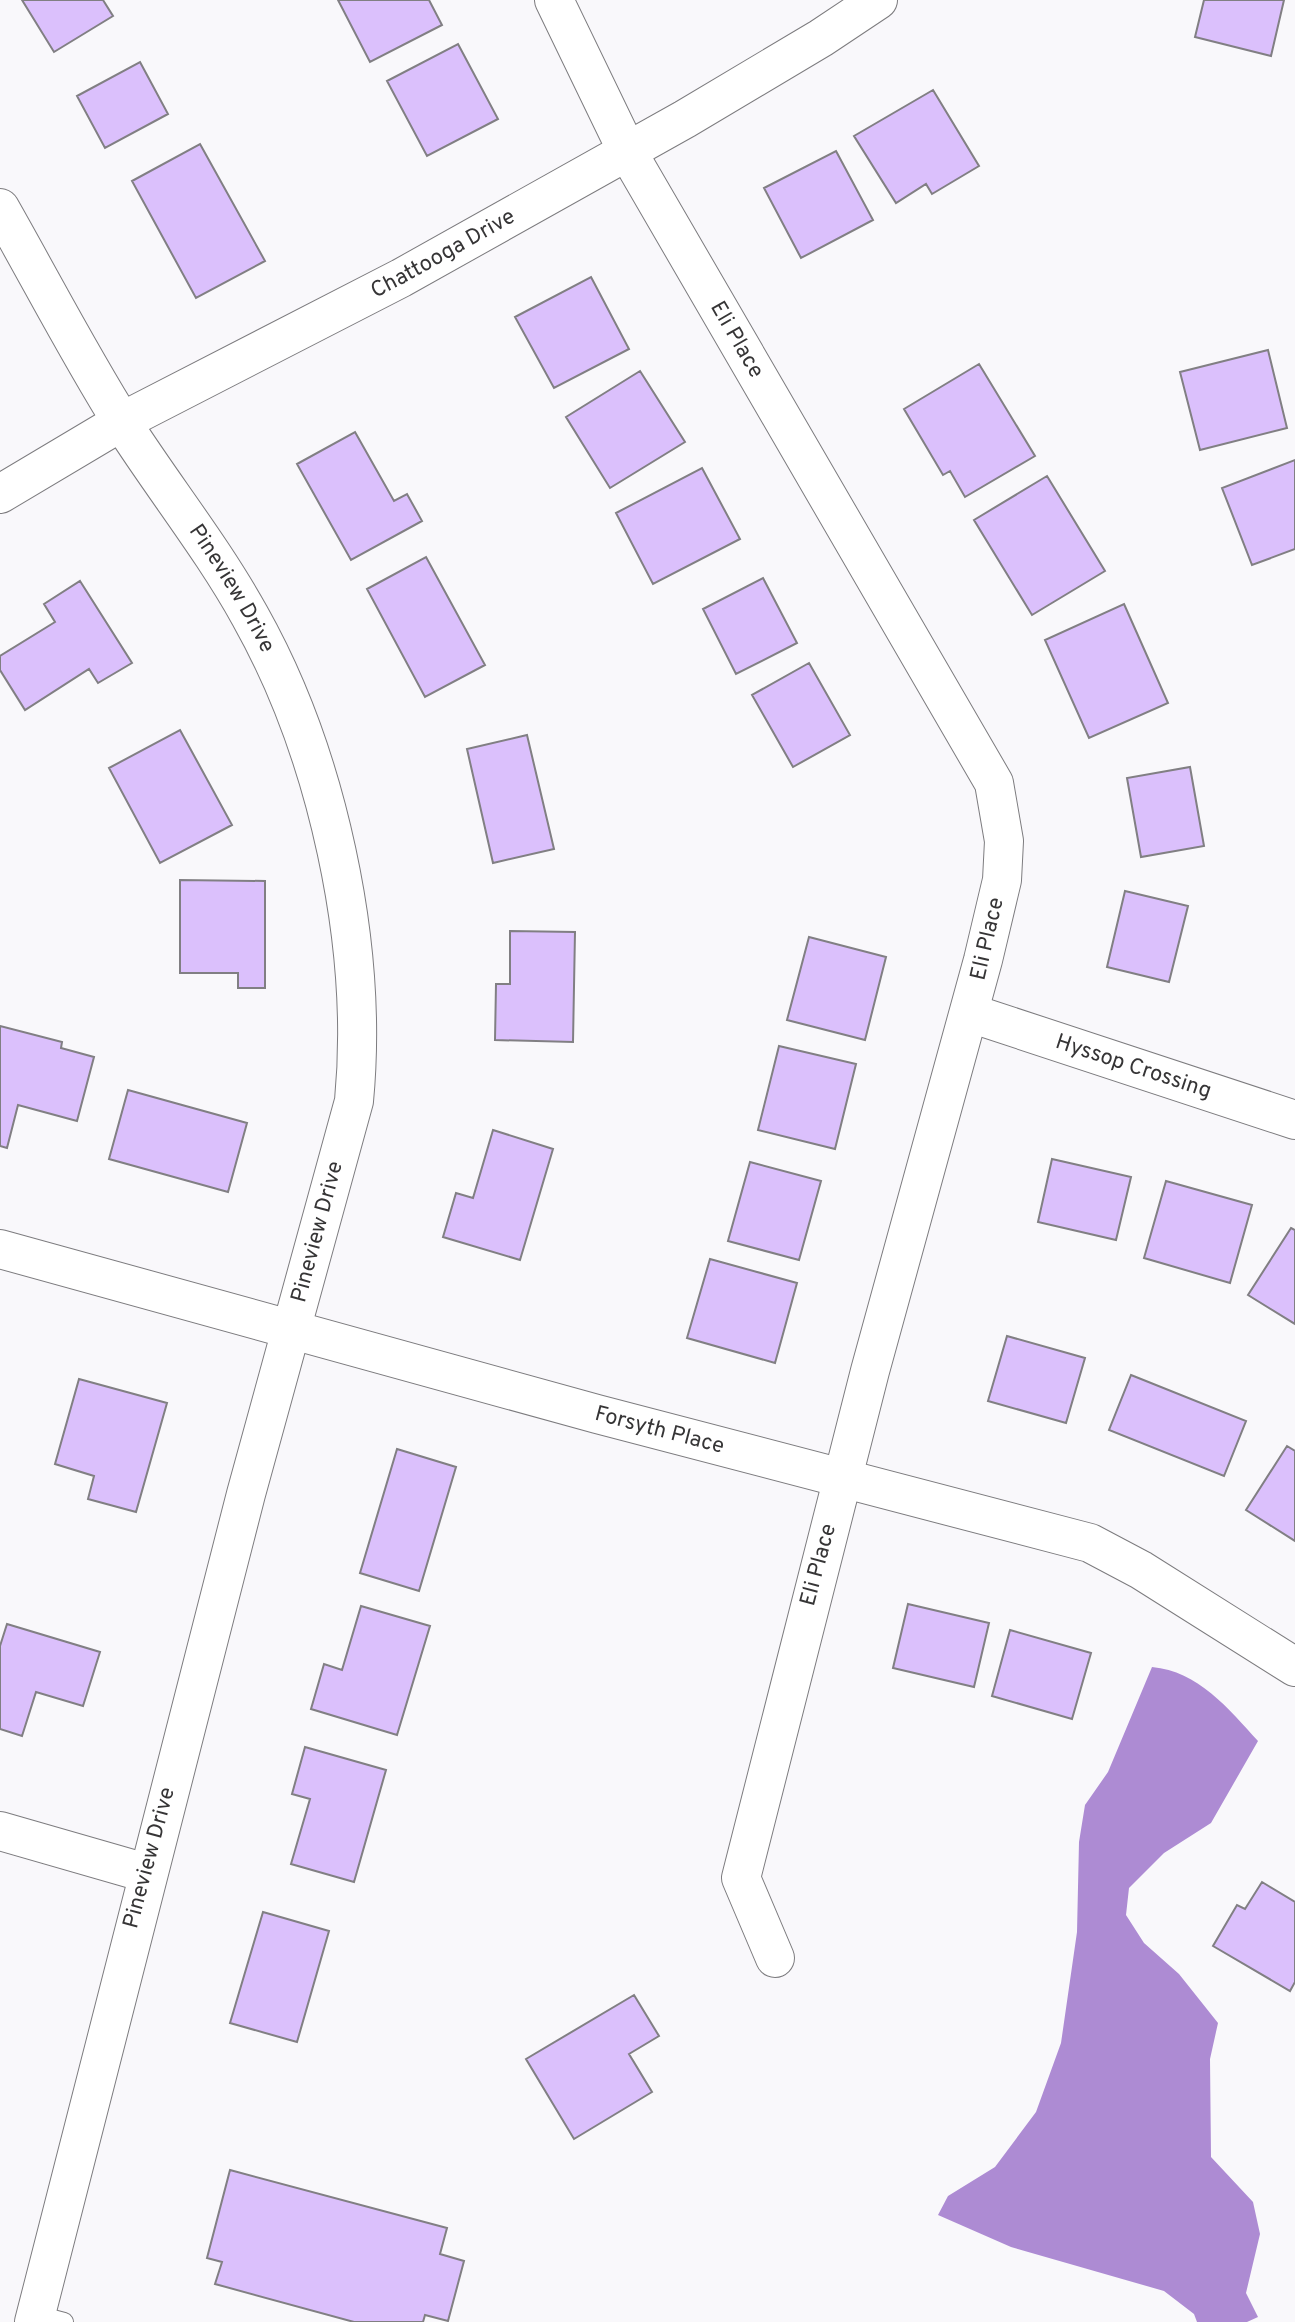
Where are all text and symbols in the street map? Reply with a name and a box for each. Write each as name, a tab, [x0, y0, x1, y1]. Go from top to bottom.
street label: Chattooga Drive	[366, 203, 520, 305]
street label: Eli Place	[704, 297, 769, 383]
street label: Pineview Drive	[182, 519, 281, 657]
street label: Eli Place	[965, 895, 1011, 983]
street label: Hyssop Crossing	[1052, 1029, 1215, 1105]
street label: Pineview Drive	[286, 1158, 350, 1306]
street label: Forsyth Place	[592, 1400, 727, 1460]
street label: Eli Place	[795, 1521, 843, 1609]
street label: Pineview Drive	[118, 1784, 182, 1932]

